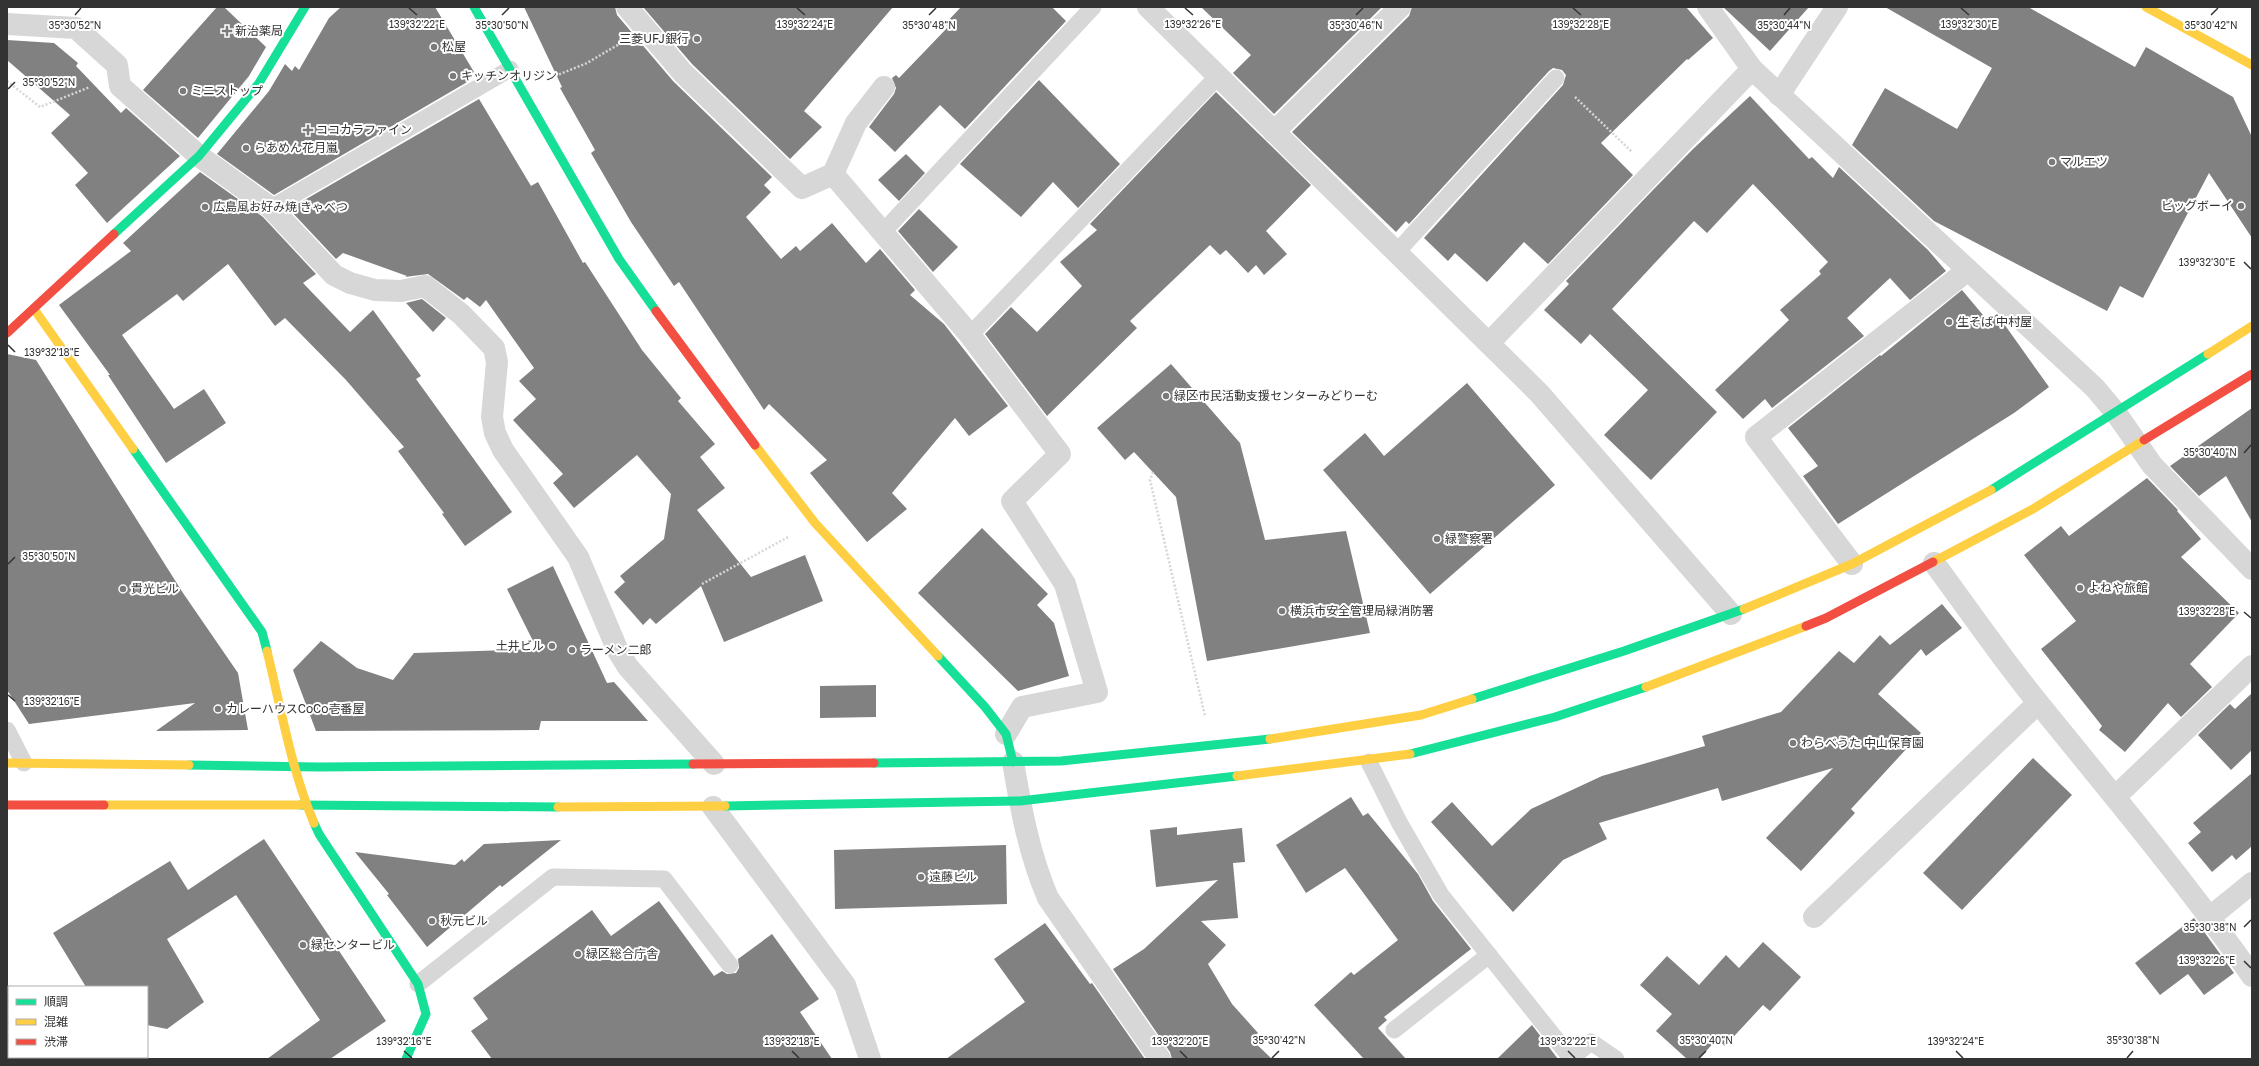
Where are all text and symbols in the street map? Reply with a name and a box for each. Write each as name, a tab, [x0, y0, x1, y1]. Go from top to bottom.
text: 139°32'22"E	[389, 18, 445, 30]
text: 139°32'24"E	[777, 18, 833, 30]
text: 139°32'26"E	[1165, 18, 1221, 30]
text: 139°32'28"E	[1553, 18, 1609, 30]
text: 139°32'30"E	[1941, 18, 1997, 30]
text: 35°30'52"N	[49, 19, 101, 31]
text: 35°30'50"N	[475, 19, 529, 31]
text: 35°30'48"N	[902, 19, 956, 31]
text: 35°30'46"N	[1329, 19, 1383, 31]
text: 35°30'44"N	[1757, 19, 1811, 31]
text: 35°30'42"N	[2184, 19, 2238, 31]
place label: 新治薬局	[235, 23, 283, 38]
marker: 新治薬局	[222, 26, 232, 36]
place label: 三菱UFJ銀行	[619, 31, 689, 46]
marker: 三菱UFJ銀行	[692, 34, 702, 44]
place label: 松屋	[442, 39, 466, 54]
marker: 松屋	[429, 42, 439, 52]
place label: キッチンオリジン	[461, 68, 557, 83]
marker: キッチンオリジン	[448, 71, 458, 81]
text: 35°30'52"N	[23, 76, 75, 88]
place label: ミニストップ	[191, 83, 263, 98]
marker: ミニストップ	[178, 86, 188, 96]
place label: ココカラファイン	[316, 122, 412, 137]
marker: ココカラファイン	[303, 125, 313, 135]
place label: らあめん花月嵐	[254, 140, 338, 155]
marker: らあめん花月嵐	[241, 143, 251, 153]
place label: マルエツ	[2060, 154, 2108, 169]
marker: マルエツ	[2047, 157, 2057, 167]
place label: ビッグボーイ	[2161, 198, 2233, 213]
place label: 広島風お好み焼 きゃべつ	[213, 199, 348, 214]
marker: ビッグボーイ	[2236, 201, 2246, 211]
marker: 広島風お好み焼 きゃべつ	[200, 202, 210, 212]
text: 139°32'30"E	[2179, 256, 2235, 268]
place label: 生そば 中村屋	[1957, 314, 2032, 329]
marker: 生そば 中村屋	[1944, 317, 1954, 327]
text: 139°32'18"E	[24, 346, 80, 358]
place label: 緑区市民活動支援センターみどりーむ	[1174, 388, 1378, 403]
marker: 緑区市民活動支援センターみどりーむ	[1161, 391, 1171, 401]
text: 35°30'40"N	[2183, 446, 2237, 458]
place label: 緑警察署	[1445, 531, 1493, 546]
marker: 緑警察署	[1432, 534, 1442, 544]
text: 35°30'50"N	[22, 550, 76, 562]
place label: よねや旅館	[2088, 580, 2148, 595]
place label: 貴光ビル	[131, 581, 179, 596]
marker: よねや旅館	[2075, 583, 2085, 593]
marker: 貴光ビル	[118, 584, 128, 594]
place label: 横浜市安全管理局緑消防署	[1290, 603, 1434, 618]
text: 139°32'28"E	[2179, 605, 2235, 617]
marker: 横浜市安全管理局緑消防署	[1277, 606, 1287, 616]
place label: 土井ビル	[496, 638, 544, 653]
marker: 土井ビル	[547, 641, 557, 651]
place label: ラーメン二郎	[580, 642, 652, 657]
marker: ラーメン二郎	[567, 645, 577, 655]
text: 139°32'16"E	[24, 695, 80, 707]
place label: カレーハウスCoCo壱番屋	[226, 701, 364, 716]
marker: カレーハウスCoCo壱番屋	[213, 704, 223, 714]
place label: わらべうた 中山保育園	[1801, 735, 1924, 750]
marker: わらべうた 中山保育園	[1788, 738, 1798, 748]
place label: 遠藤ビル	[929, 869, 977, 884]
marker: 遠藤ビル	[916, 872, 926, 882]
place label: 秋元ビル	[440, 913, 488, 928]
marker: 秋元ビル	[427, 916, 437, 926]
text: 35°30'38"N	[2183, 921, 2237, 933]
place label: 緑センタービル	[311, 937, 395, 952]
marker: 緑センタービル	[298, 940, 308, 950]
place label: 緑区総合庁舎	[586, 946, 658, 961]
marker: 緑区総合庁舎	[573, 949, 583, 959]
text: 139°32'26"E	[2179, 954, 2235, 966]
legend	[8, 986, 148, 1058]
text: 順調	[44, 994, 68, 1009]
text: 混雑	[44, 1014, 68, 1029]
text: 渋滞	[44, 1034, 68, 1049]
text: 35°30'42"N	[1252, 1034, 1306, 1046]
text: 35°30'40"N	[1679, 1034, 1733, 1046]
text: 35°30'38"N	[2106, 1034, 2160, 1046]
text: 139°32'16"E	[376, 1035, 432, 1047]
text: 139°32'18"E	[764, 1035, 820, 1047]
text: 139°32'20"E	[1152, 1035, 1208, 1047]
text: 139°32'22"E	[1540, 1035, 1596, 1047]
text: 139°32'24"E	[1928, 1035, 1984, 1047]

